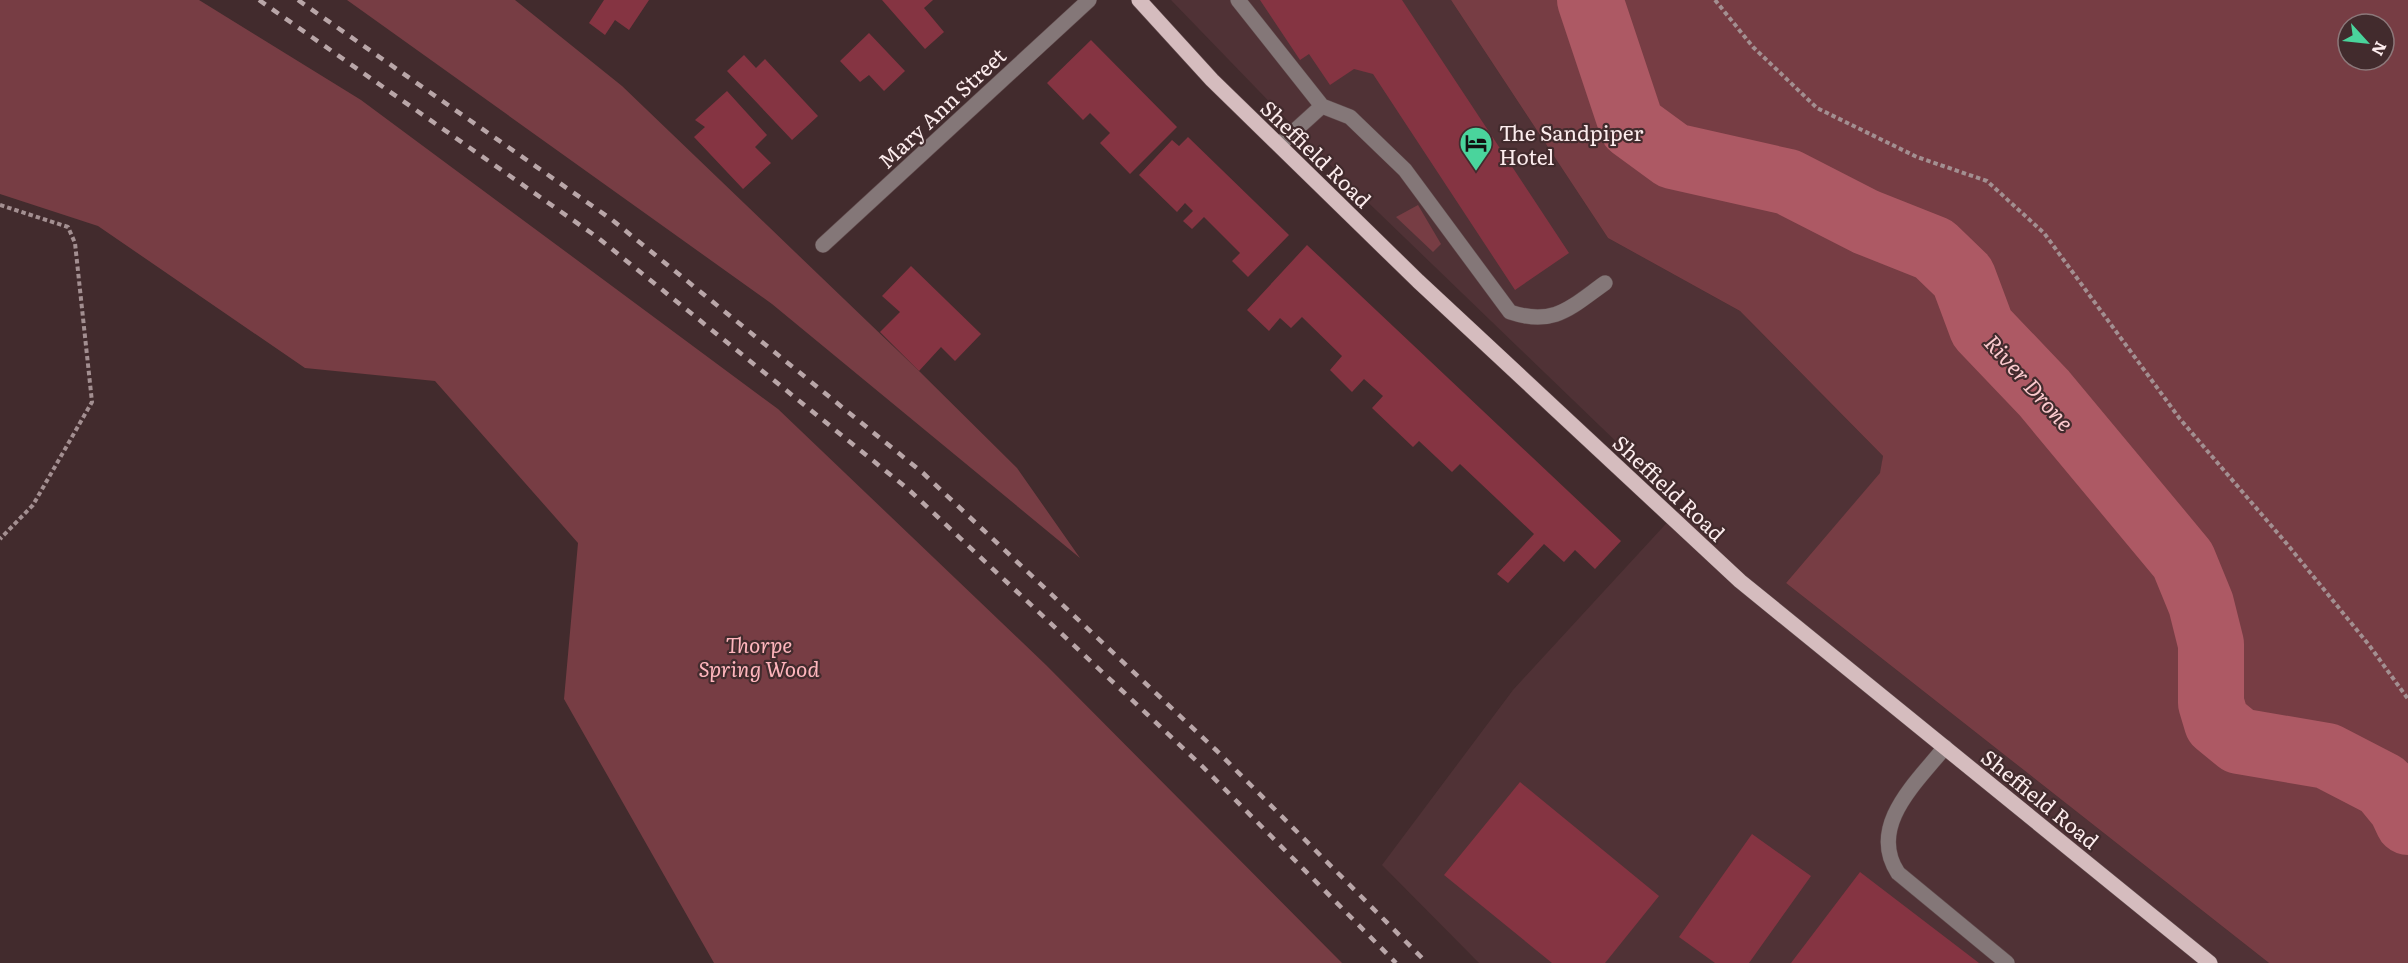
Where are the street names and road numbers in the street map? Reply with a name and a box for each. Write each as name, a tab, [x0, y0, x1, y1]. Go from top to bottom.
street label: Mary Ann Street	[870, 39, 1012, 175]
street label: Sheffield Road	[1255, 92, 1380, 214]
street label: Sheffield Road	[1607, 427, 1733, 547]
street label: Sheffield Road	[1975, 741, 2107, 855]

